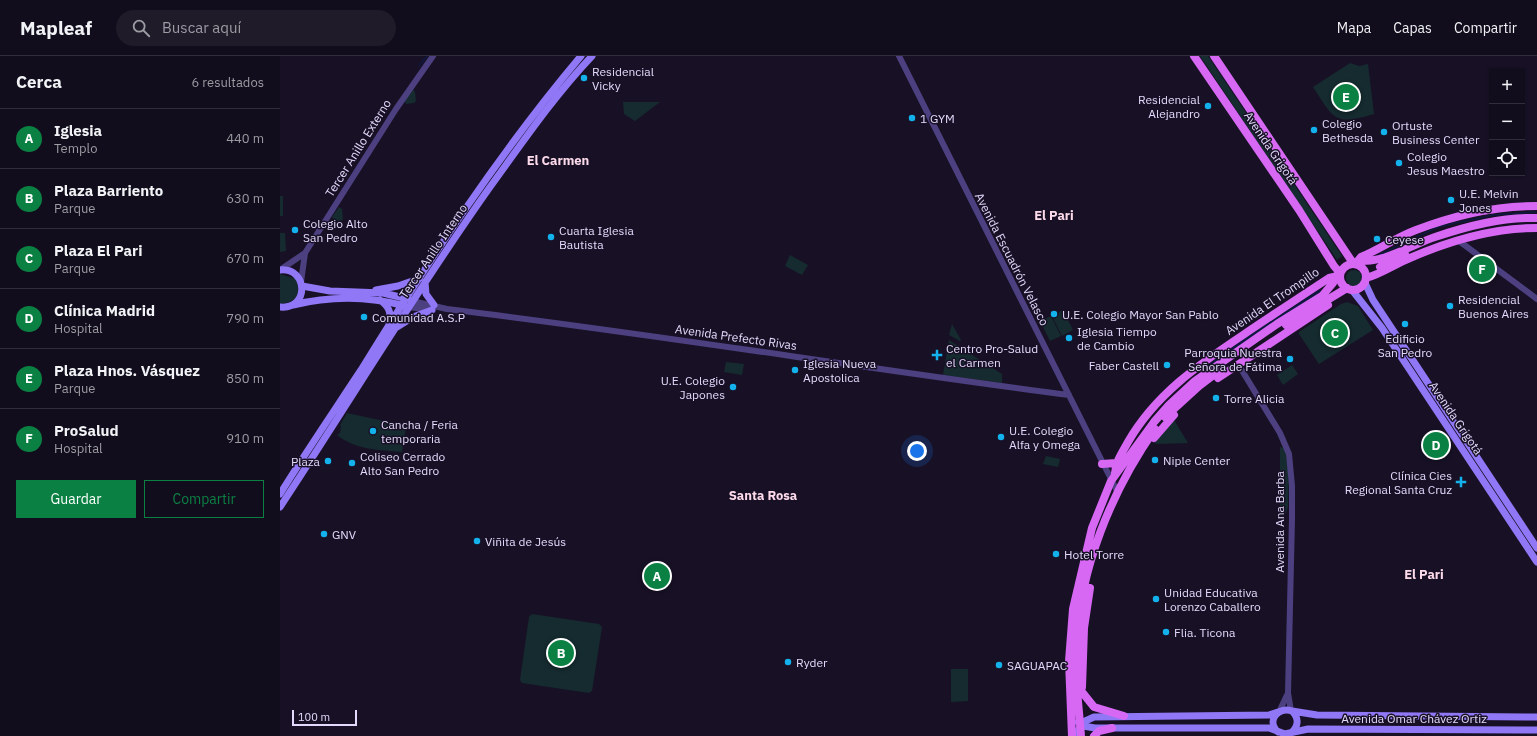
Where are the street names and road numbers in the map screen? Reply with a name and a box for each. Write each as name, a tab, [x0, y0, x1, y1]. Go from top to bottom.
street label: Tercer Anillo Externo	[322, 96, 394, 200]
street label: Avenida Grigotá	[1241, 108, 1301, 188]
street label: Avenida Escuadrón Velasco	[972, 190, 1052, 328]
street label: Tercer Anillo Interno	[396, 201, 470, 301]
street label: Avenida El Trompillo	[1222, 264, 1322, 338]
street label: Avenida Prefecto Rivas	[674, 321, 798, 353]
street label: Avenida Grigotá	[1426, 378, 1486, 458]
street label: Avenida Ana Barba	[1272, 471, 1287, 573]
street label: Avenida Omar Chávez Ortiz	[1341, 711, 1487, 726]

